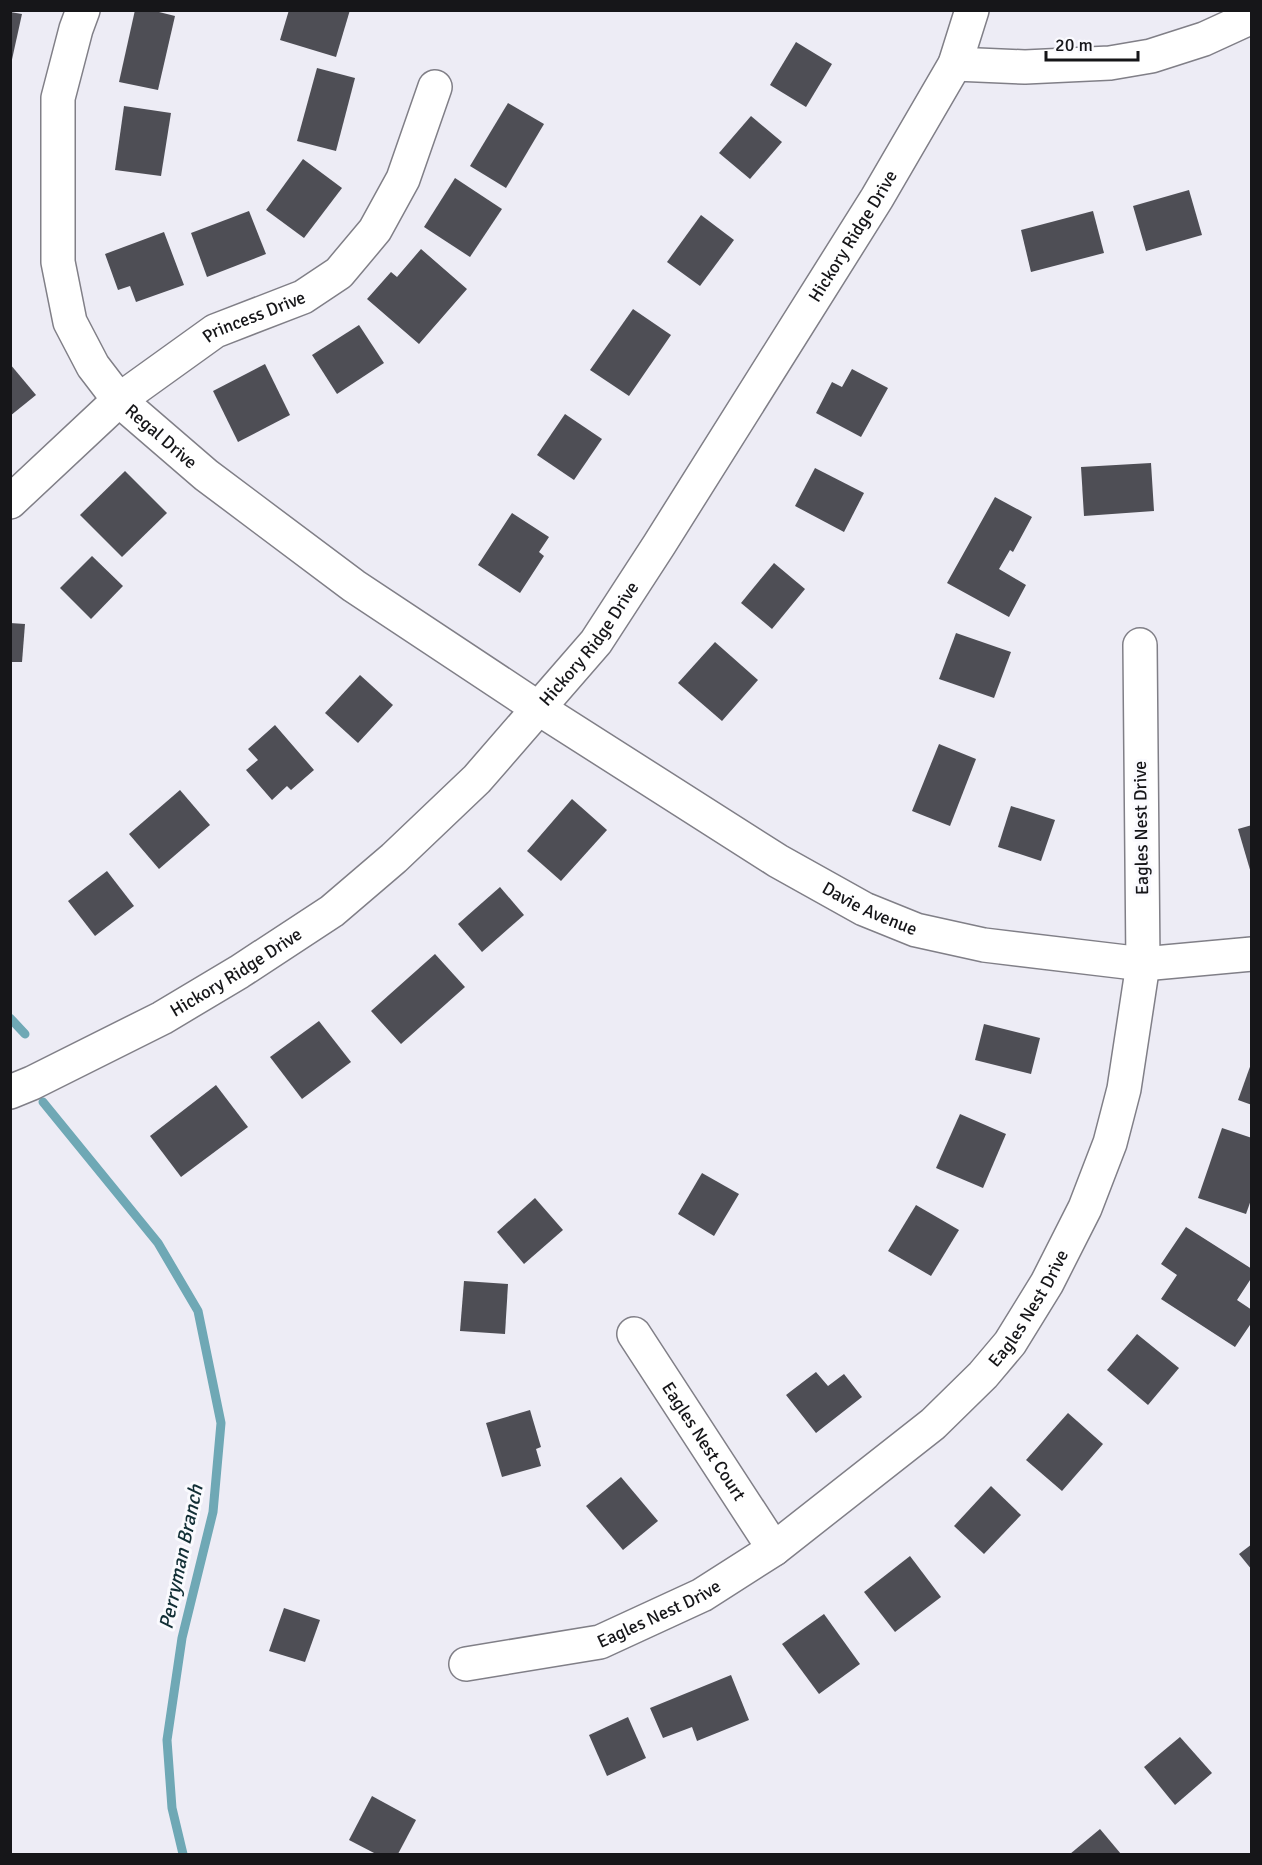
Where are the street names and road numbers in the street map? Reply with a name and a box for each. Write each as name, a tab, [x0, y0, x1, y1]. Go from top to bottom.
street label: Hickory Ridge Drive	[803, 166, 902, 306]
street label: Princess Drive	[198, 286, 309, 348]
street label: Regal Drive	[121, 399, 202, 473]
street label: Hickory Ridge Drive	[534, 577, 643, 711]
street label: Eagles Nest Drive	[1129, 761, 1153, 895]
street label: Davie Avenue	[818, 877, 920, 940]
street label: Hickory Ridge Drive	[166, 923, 306, 1022]
street label: Eagles Nest Drive	[984, 1246, 1073, 1371]
street label: Eagles Nest Court	[657, 1378, 751, 1505]
street label: Eagles Nest Drive	[594, 1575, 725, 1653]

